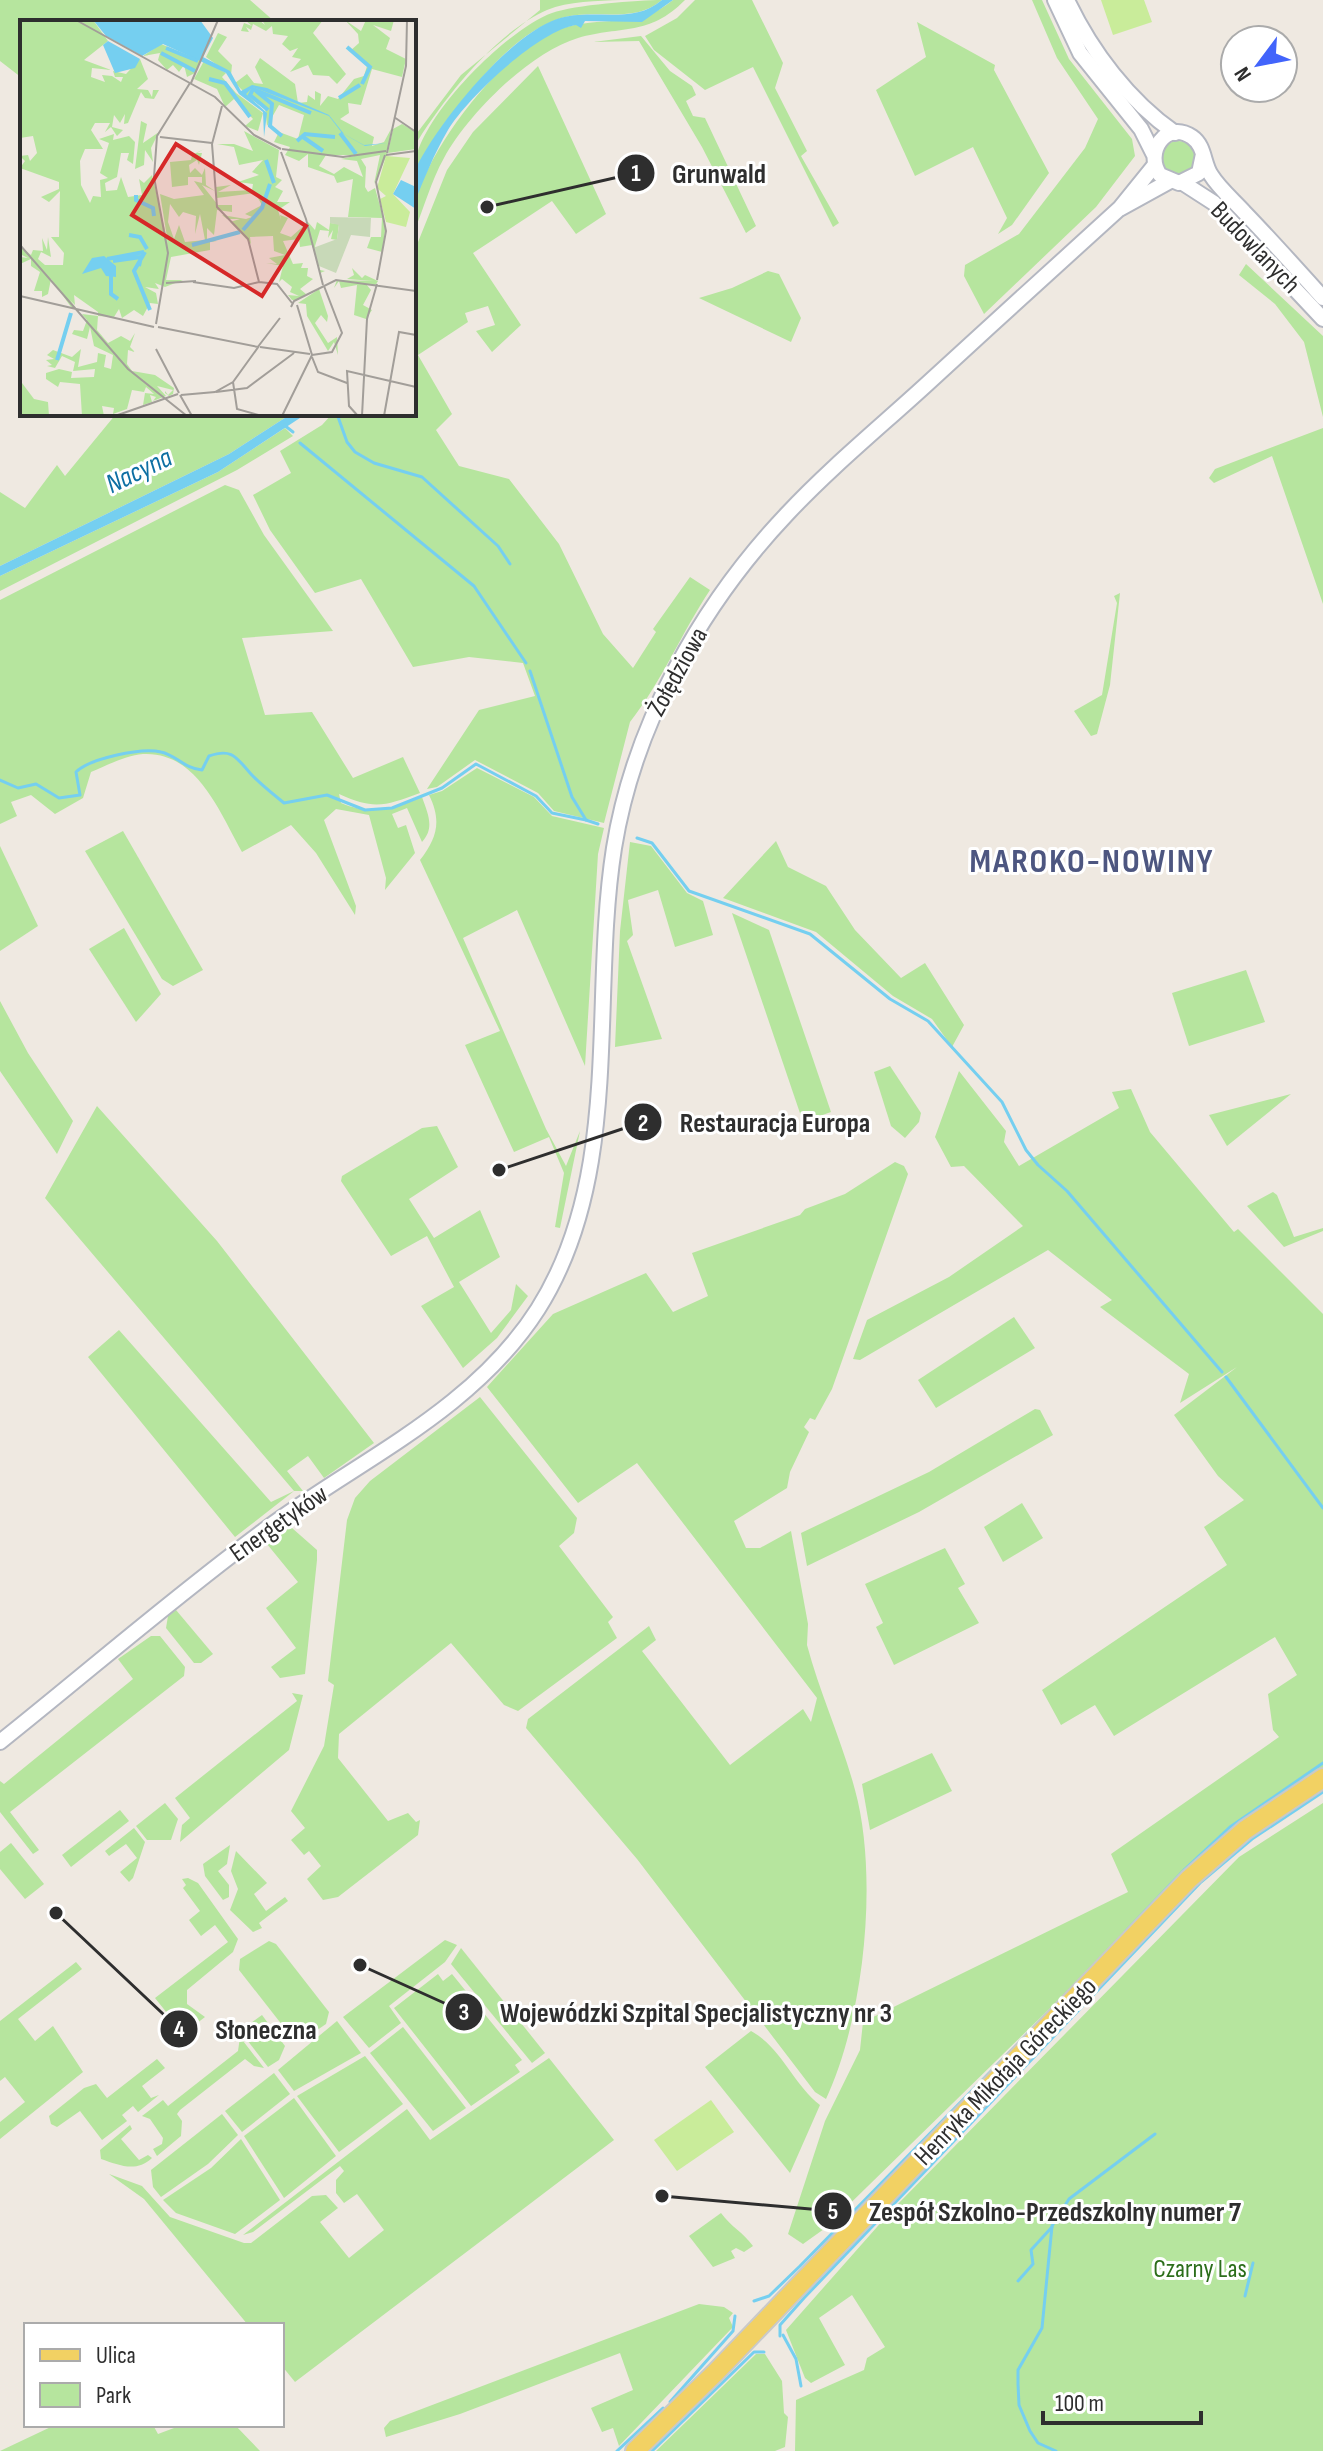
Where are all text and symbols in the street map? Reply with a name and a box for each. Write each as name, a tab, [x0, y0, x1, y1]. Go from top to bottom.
inset map	[20, 20, 416, 416]
north arrow	[1219, 24, 1299, 104]
text: N	[1229, 62, 1258, 86]
callout: Grunwald	[616, 147, 782, 199]
text: Grunwald	[672, 158, 766, 191]
text: 1	[631, 159, 641, 188]
street label: Budowlanych	[1204, 196, 1306, 300]
water label: Nacyna	[101, 441, 178, 501]
street label: Żołędziowa	[641, 622, 715, 722]
district label: MAROKO-NOWINY	[969, 841, 1215, 882]
callout: Restauracja Europa	[623, 1096, 886, 1148]
text: Restauracja Europa	[680, 1107, 870, 1140]
text: 2	[638, 1109, 648, 1138]
street label: Energetyków	[224, 1479, 334, 1569]
street label: Henryka Mikołaja Góreckiego	[908, 1972, 1104, 2172]
callout: Wojewódzki Szpital Specjalistyczny nr 3	[444, 1986, 908, 2038]
text: Wojewódzki Szpital Specjalistyczny nr 3	[500, 1997, 892, 2030]
text: 3	[459, 1998, 469, 2027]
callout: Słoneczna	[159, 2003, 332, 2055]
text: Słoneczna	[215, 2014, 317, 2047]
text: 4	[173, 2015, 185, 2044]
callout: Zespół Szkolno-Przedszkolny numer 7	[813, 2185, 1257, 2237]
text: Zespół Szkolno-Przedszkolny numer 7	[869, 2196, 1242, 2229]
text: 5	[828, 2197, 838, 2226]
park label: Czarny Las	[1153, 2254, 1247, 2285]
legend	[24, 2323, 284, 2427]
text: Ulica	[96, 2341, 136, 2370]
scale bar	[1043, 2375, 1201, 2425]
text: Park	[96, 2381, 131, 2410]
text: 100 m	[1055, 2389, 1104, 2418]

